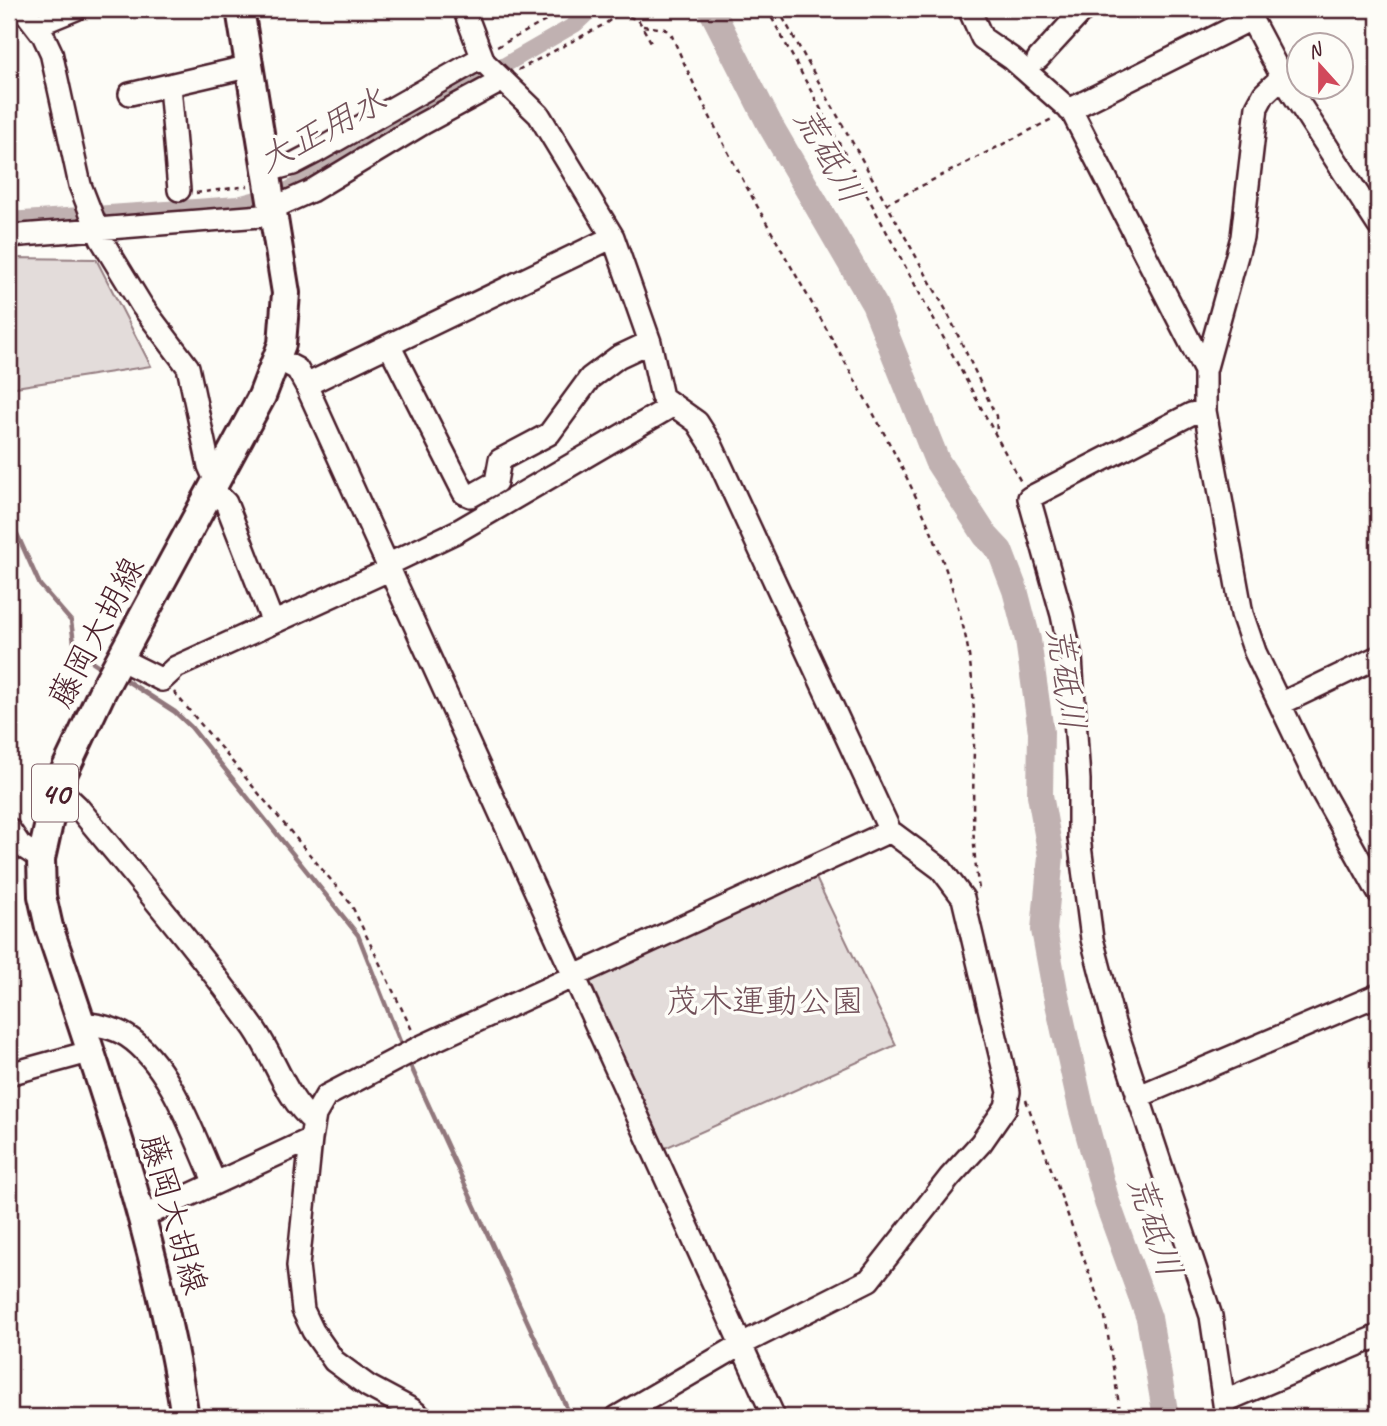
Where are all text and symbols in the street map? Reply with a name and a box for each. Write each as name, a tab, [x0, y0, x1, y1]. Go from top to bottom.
north arrow	[1286, 32, 1356, 102]
text: N	[1304, 37, 1327, 64]
water label: 大正用水	[250, 77, 394, 183]
water label: 荒砥川	[783, 98, 875, 212]
street label: 藤岡大胡線	[39, 549, 153, 715]
water label: 荒砥川	[1036, 623, 1096, 733]
road number: 40	[32, 764, 78, 822]
park label: 茂木運動公園	[666, 980, 864, 1022]
street label: 藤岡大胡線	[131, 1129, 217, 1299]
water label: 荒砥川	[1117, 1169, 1193, 1283]

